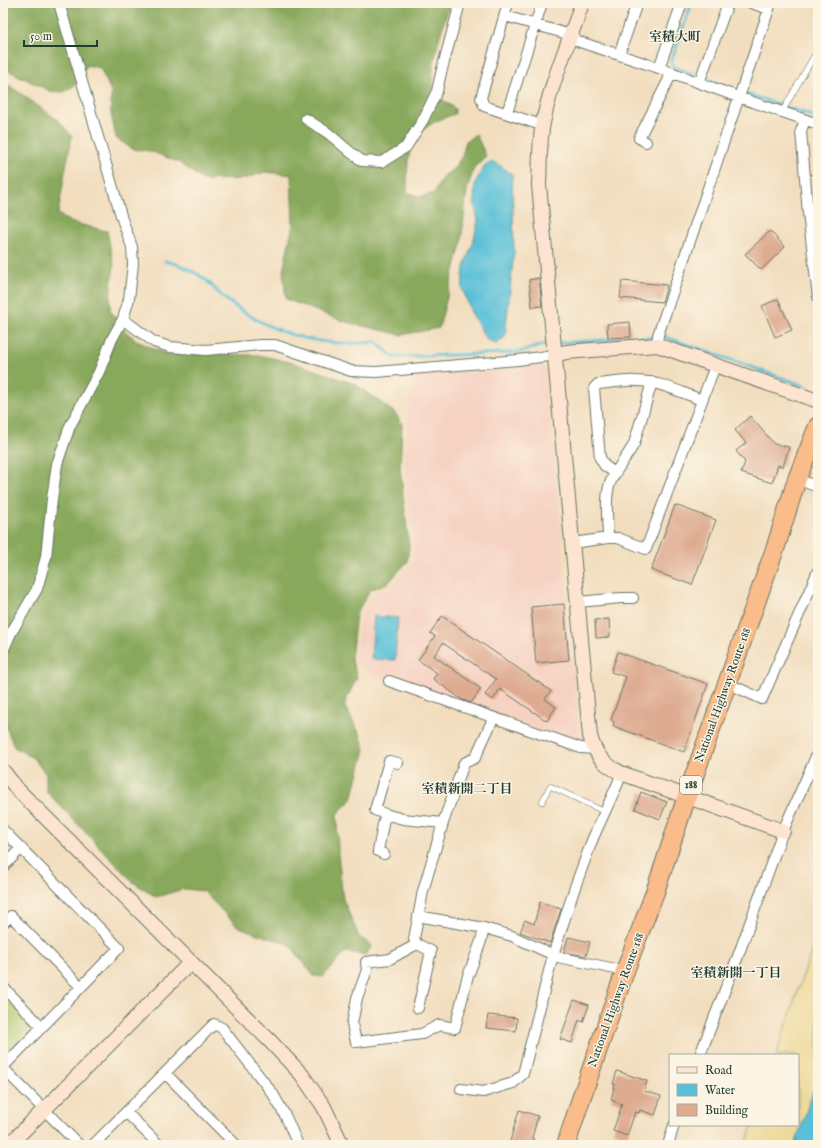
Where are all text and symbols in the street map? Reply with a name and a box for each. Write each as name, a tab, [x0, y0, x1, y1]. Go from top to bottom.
scale bar	[24, 22, 97, 48]
text: 50 m	[30, 29, 52, 44]
district label: 室積大町	[649, 29, 701, 46]
street label: National Highway Route 188	[692, 625, 754, 764]
road number: 188	[680, 776, 702, 794]
district label: 室積新開二丁目	[421, 781, 513, 798]
street label: National Highway Route 188	[585, 930, 647, 1069]
district label: 室積新開一丁目	[690, 965, 782, 982]
legend	[669, 1054, 799, 1126]
text: Road	[705, 1063, 733, 1078]
text: Water	[705, 1083, 736, 1098]
text: Building	[705, 1103, 749, 1118]

